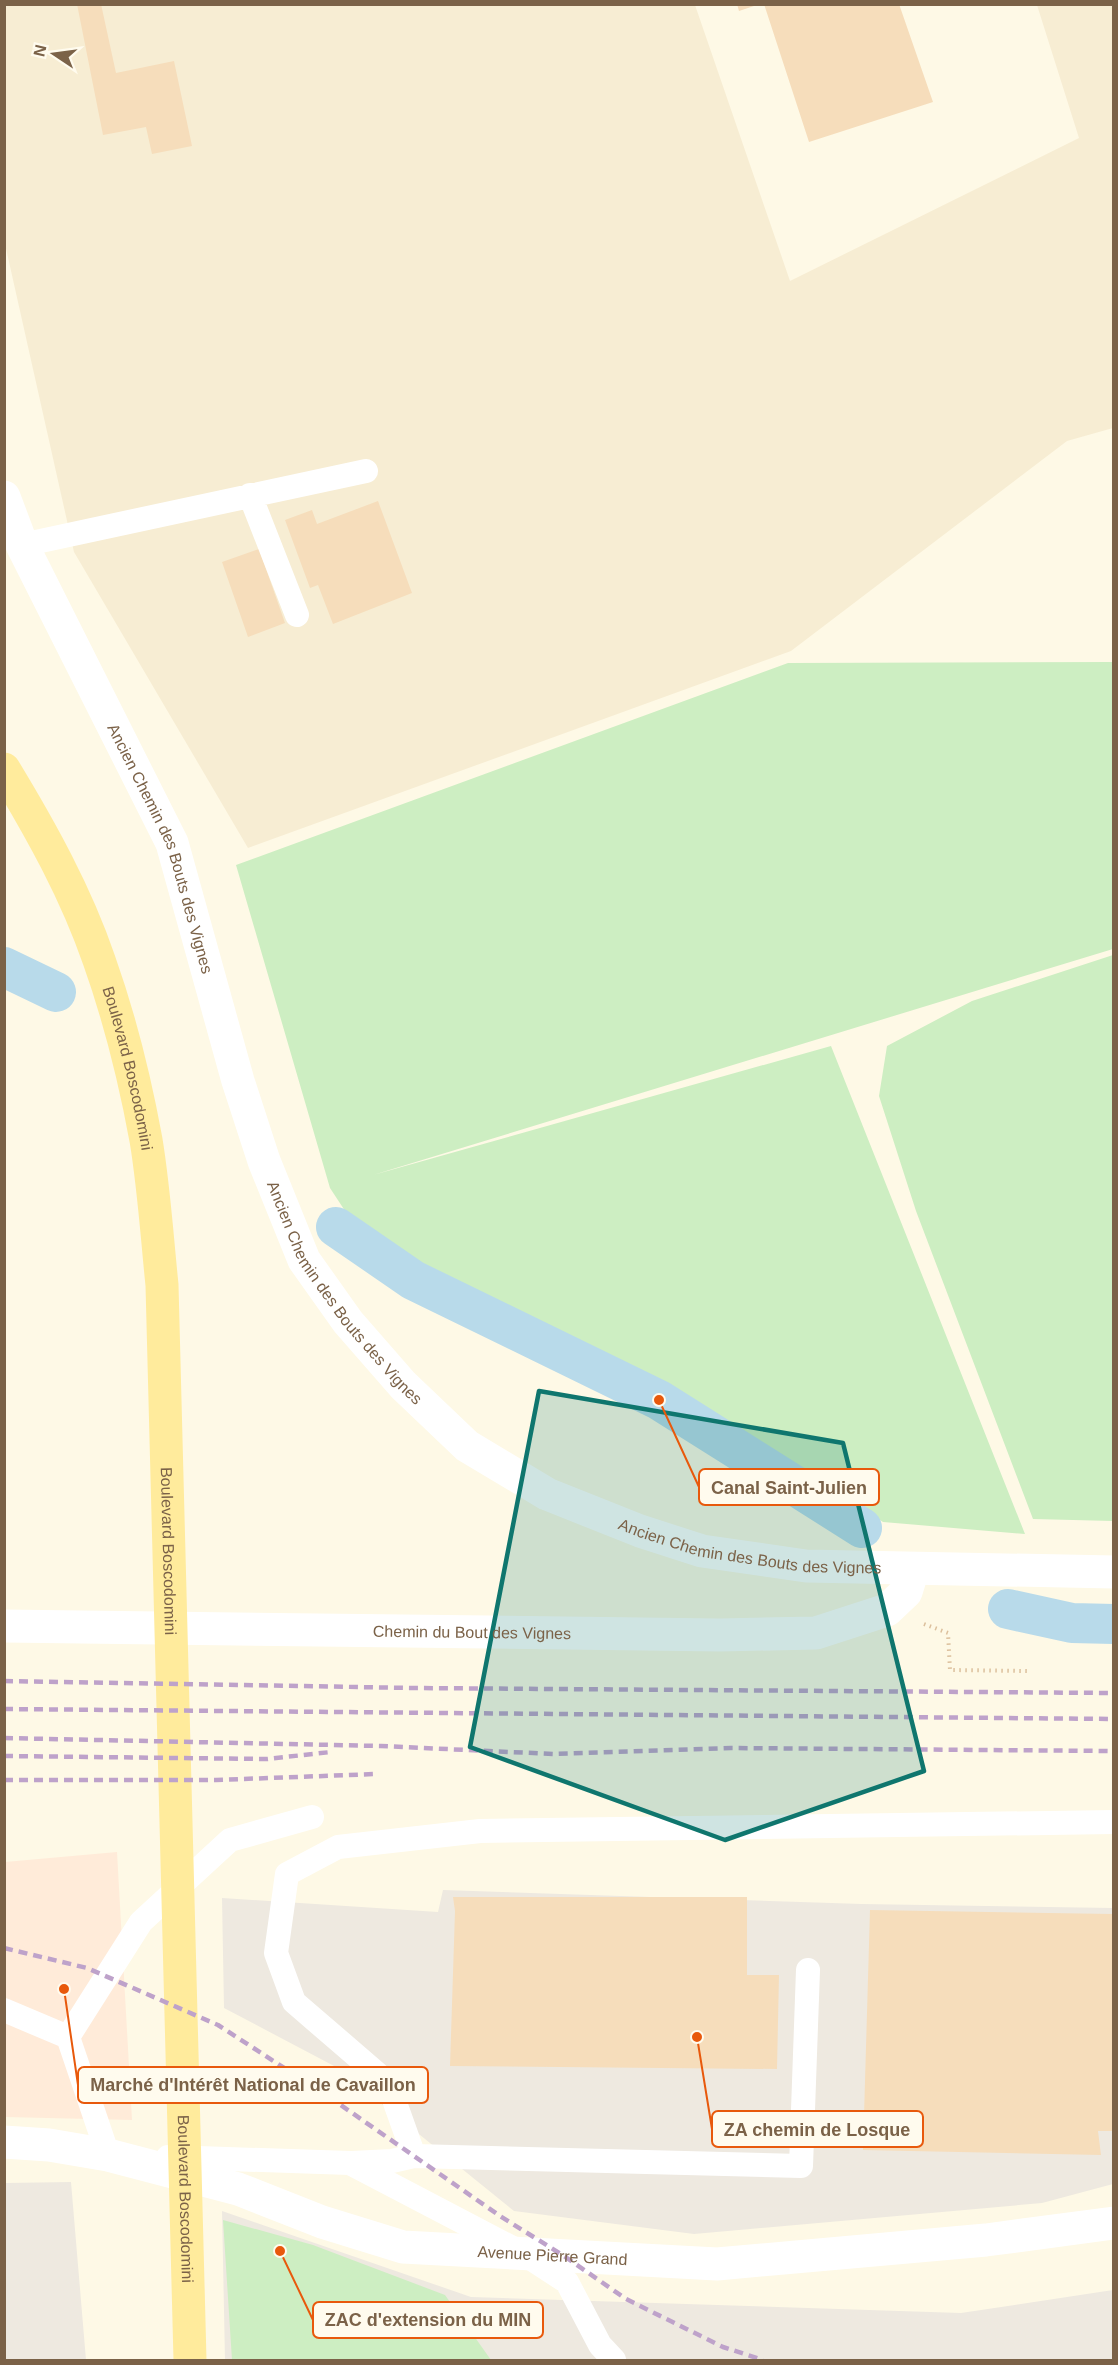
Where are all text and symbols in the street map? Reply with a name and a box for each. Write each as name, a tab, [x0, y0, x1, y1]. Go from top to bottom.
north arrow	[24, 24, 84, 84]
text: N	[30, 43, 49, 58]
street label: Ancien Chemin des Bouts des Vignes	[104, 721, 216, 975]
street label: Boulevard Boscodomini	[99, 984, 156, 1151]
street label: Ancien Chemin des Bouts des Vignes	[264, 1179, 425, 1408]
street label: Boulevard Boscodomini	[158, 1467, 179, 1635]
callout: Canal Saint-Julien	[699, 1469, 879, 1505]
text: Canal Saint-Julien	[711, 1478, 867, 1498]
street label: Ancien Chemin des Bouts des Vignes	[616, 1515, 882, 1576]
street label: Chemin du Bout des Vignes	[373, 1623, 571, 1642]
callout: Marché d'Intérêt National de Cavaillon	[78, 2067, 428, 2103]
text: Marché d'Intérêt National de Cavaillon	[90, 2075, 416, 2095]
callout: ZA chemin de Losque	[712, 2111, 923, 2147]
street label: Boulevard Boscodomini	[175, 2115, 196, 2283]
text: ZA chemin de Losque	[724, 2120, 910, 2140]
street label: Avenue Pierre Grand	[477, 2243, 628, 2268]
callout: ZAC d'extension du MIN	[313, 2302, 543, 2338]
text: ZAC d'extension du MIN	[325, 2310, 531, 2330]

